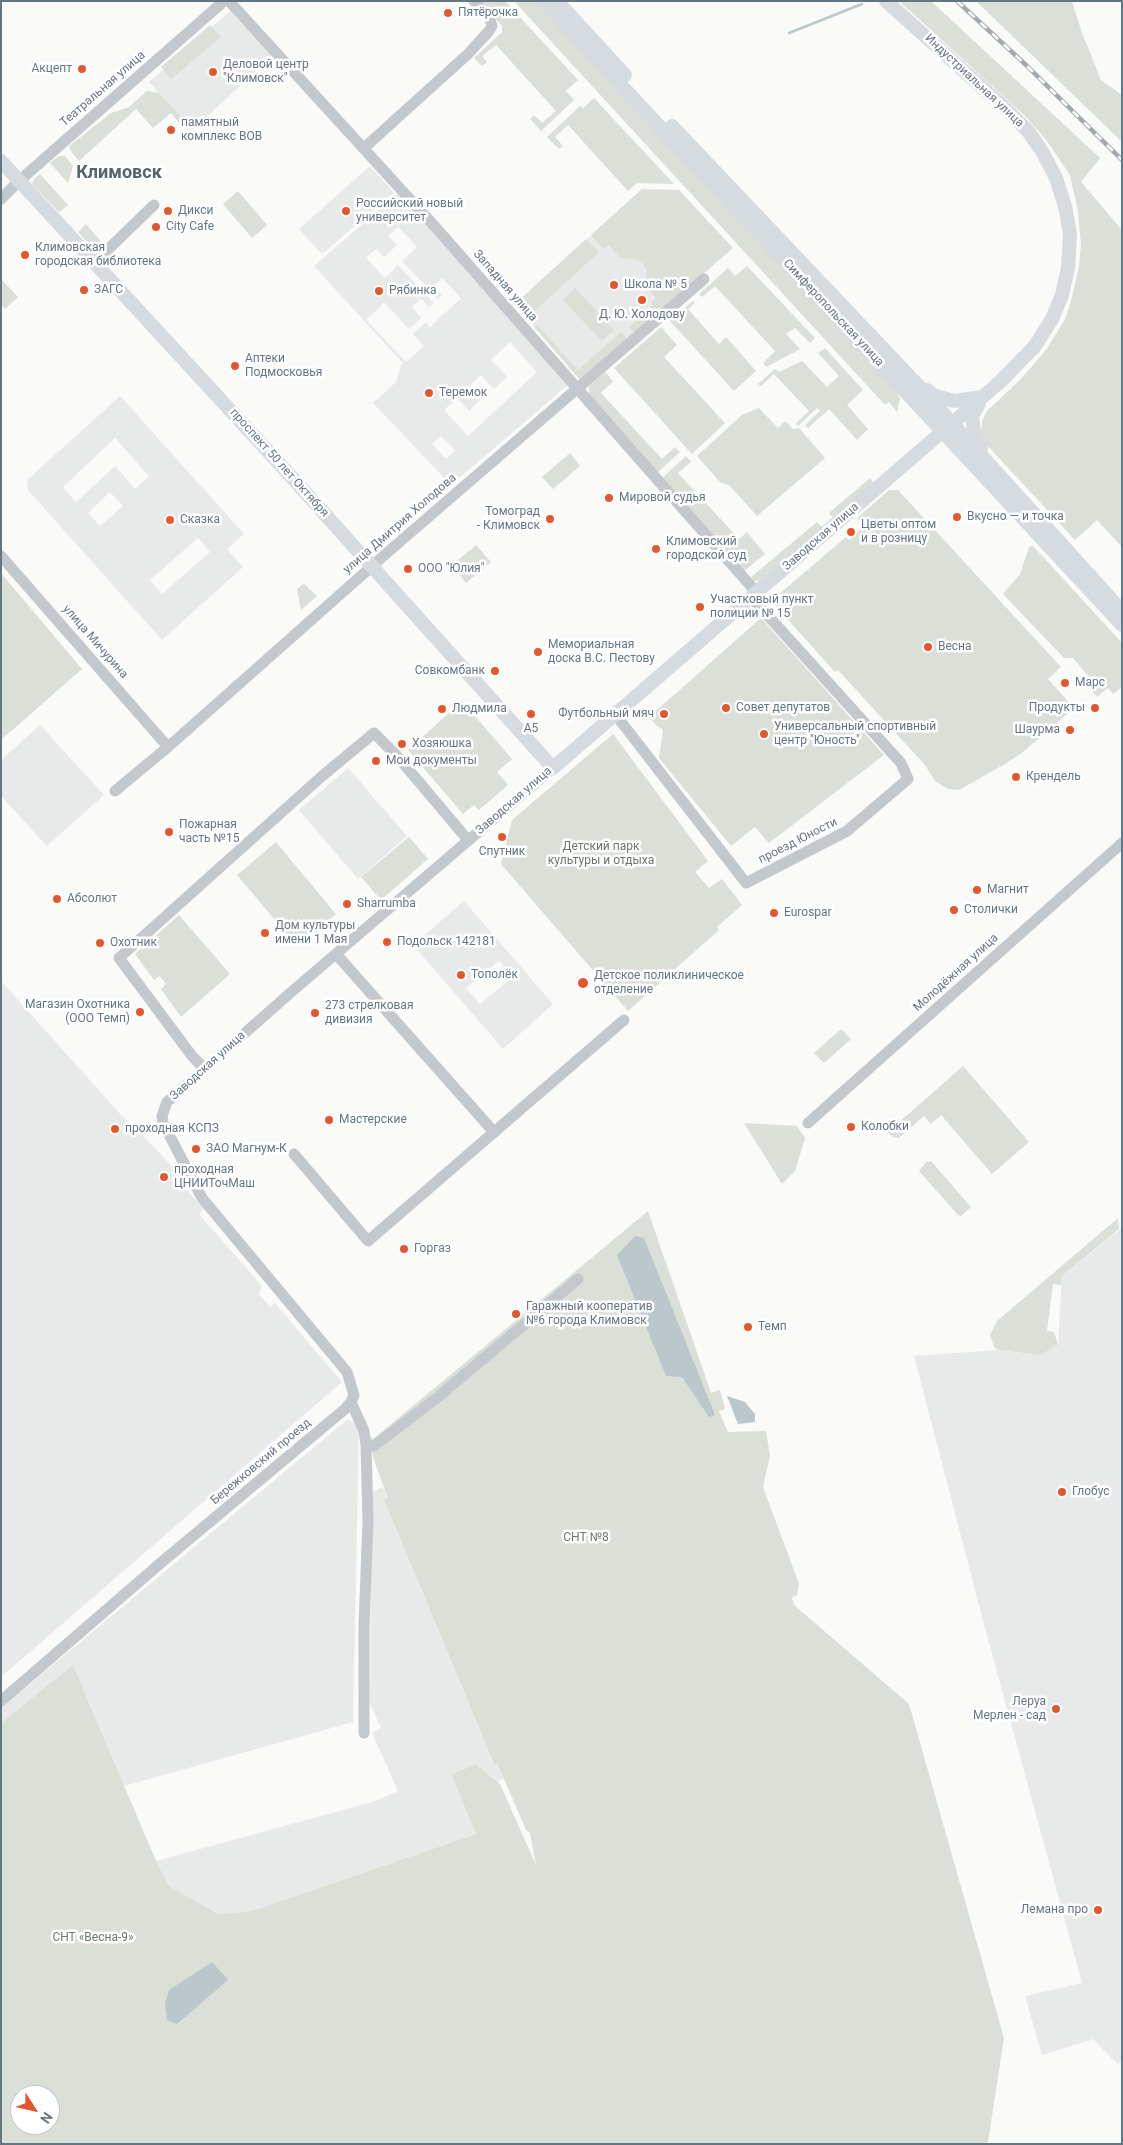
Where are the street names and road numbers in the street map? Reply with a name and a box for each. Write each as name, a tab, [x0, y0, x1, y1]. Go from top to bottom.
street label: Индустриальная улица	[922, 31, 1026, 131]
street label: Театральная улица	[58, 48, 148, 130]
street label: Западная улица	[470, 247, 540, 325]
street label: Симферопольская улица	[780, 256, 886, 370]
street label: проспект 50 лет Октября	[227, 406, 331, 520]
street label: улица Дмитрия Холодова	[341, 471, 459, 577]
street label: Заводская улица	[780, 500, 862, 574]
street label: улица Мичурина	[59, 602, 131, 682]
street label: Заводская улица	[473, 764, 555, 838]
street label: проезд Юности	[756, 815, 840, 867]
street label: Молодёжная улица	[911, 931, 1001, 1015]
street label: Заводская улица	[168, 1029, 248, 1103]
street label: Бережковский проезд	[208, 1416, 314, 1508]

